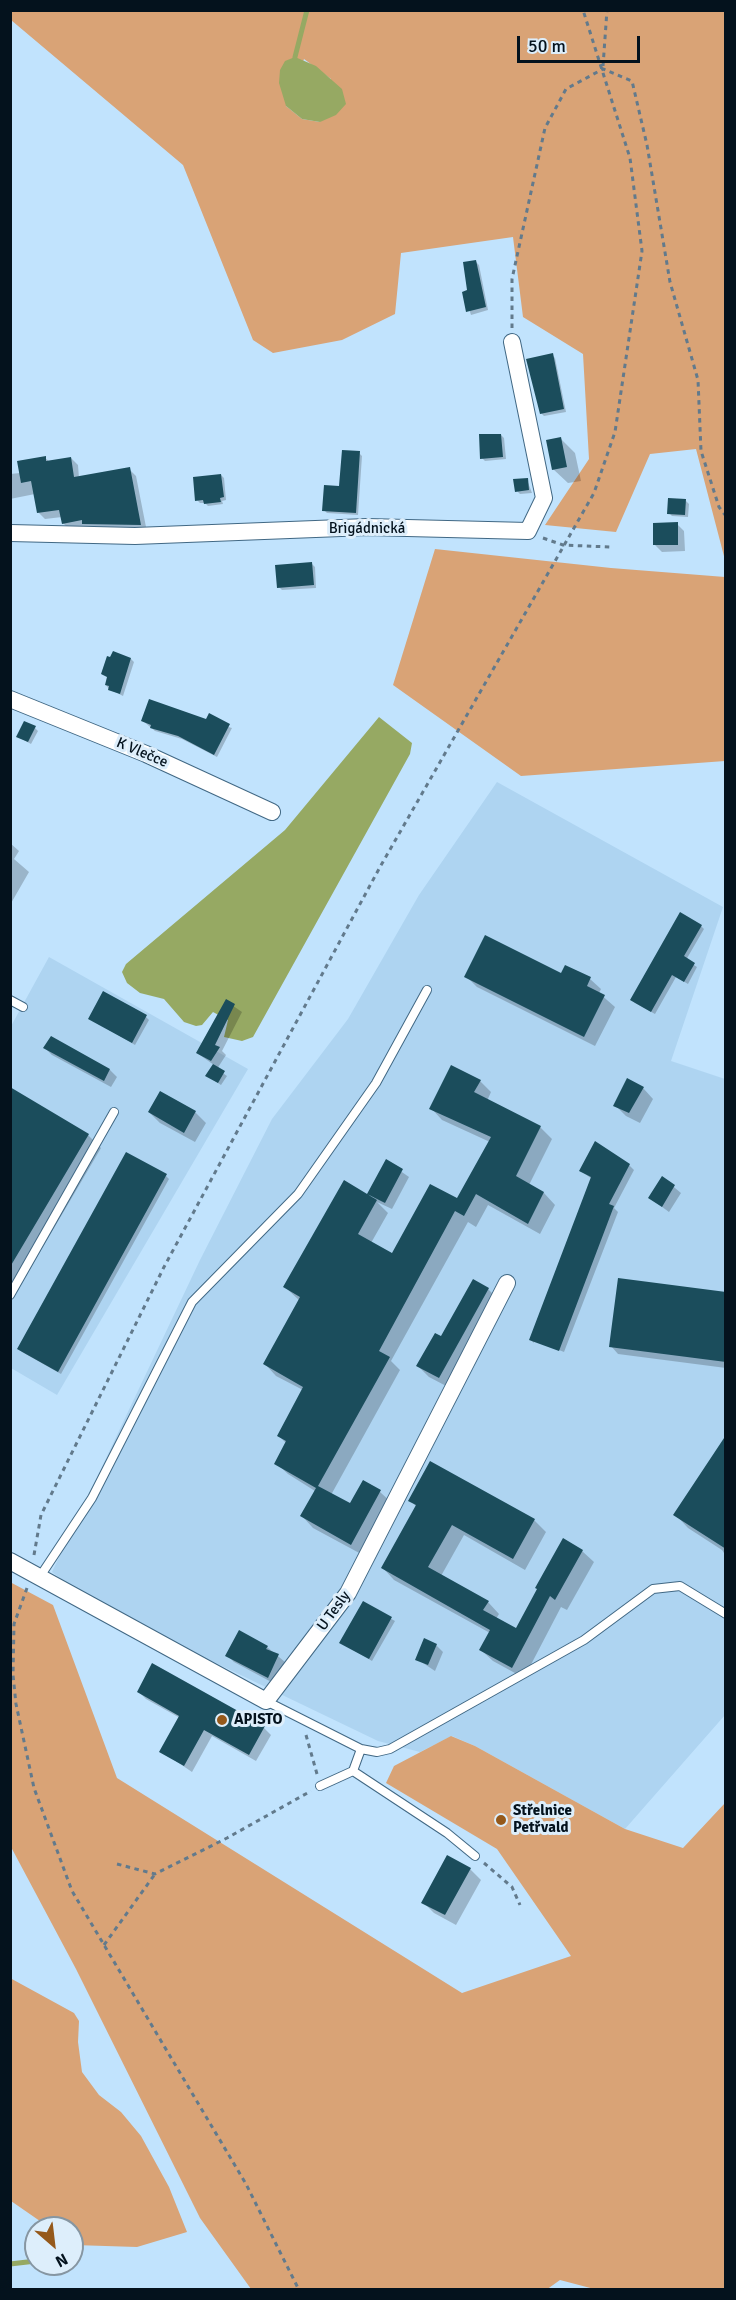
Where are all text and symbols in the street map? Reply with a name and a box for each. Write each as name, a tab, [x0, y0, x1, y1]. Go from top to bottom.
scale bar	[520, 24, 643, 62]
text: 50 m	[528, 35, 566, 57]
street label: Brigádnická	[329, 520, 405, 538]
street label: K Vlečce	[114, 734, 170, 772]
street label: U Tesly	[314, 1588, 354, 1634]
place label: APISTO	[234, 1711, 283, 1729]
marker: APISTO	[215, 1713, 229, 1727]
place label: Střelnice Petřvald	[513, 1802, 572, 1837]
marker: Střelnice Petřvald	[494, 1813, 508, 1827]
north arrow	[24, 2216, 84, 2276]
text: N	[52, 2249, 71, 2272]

